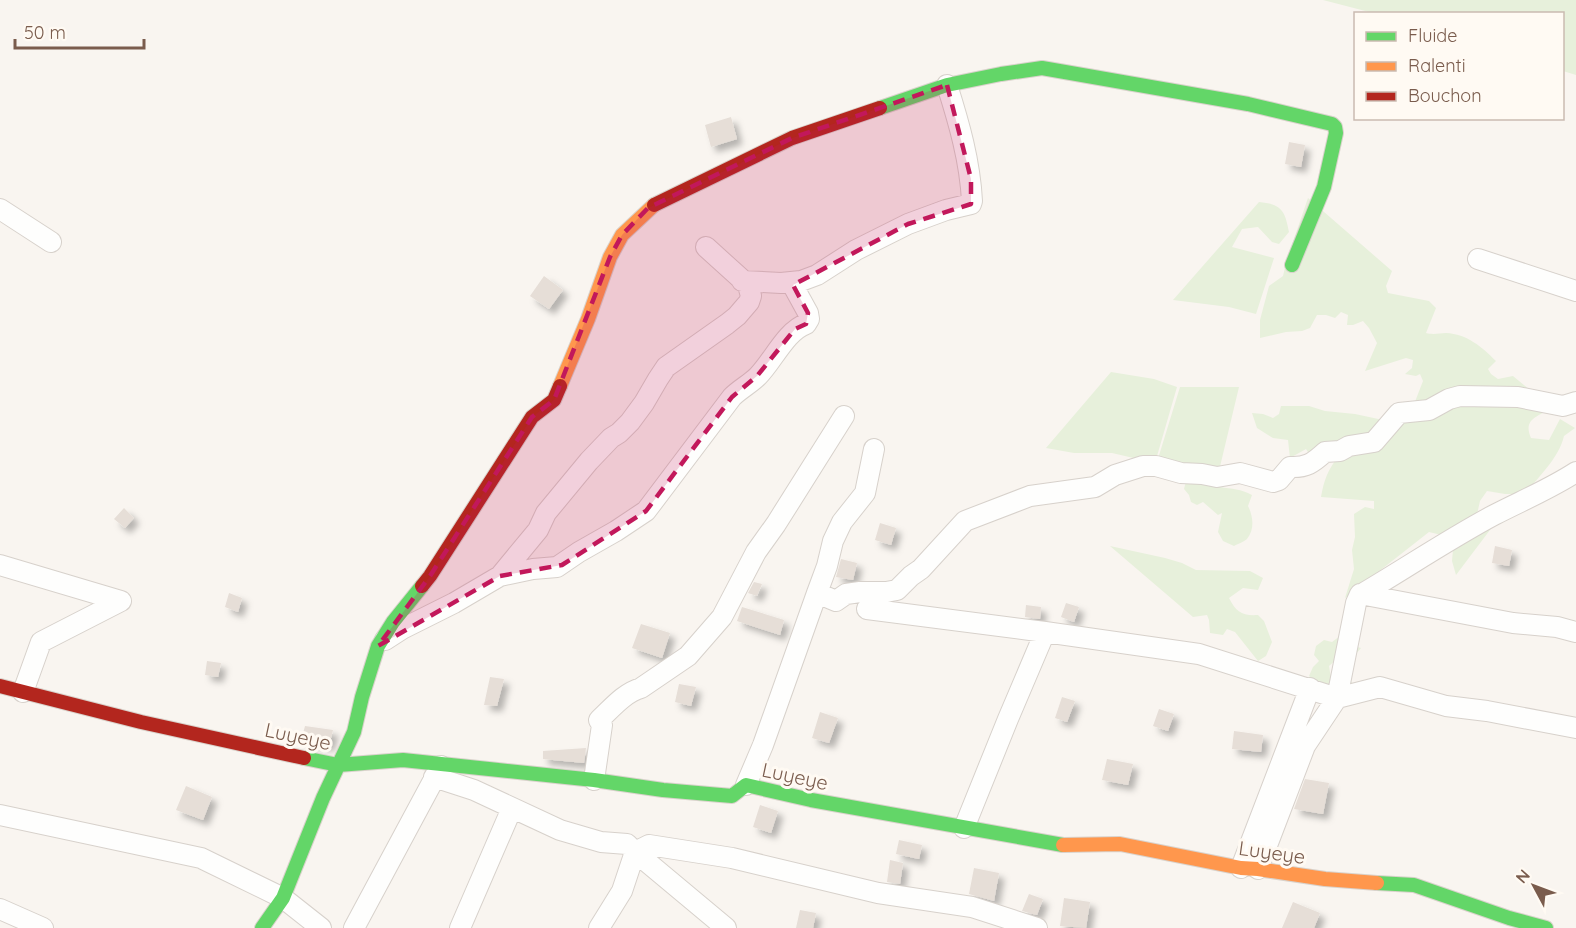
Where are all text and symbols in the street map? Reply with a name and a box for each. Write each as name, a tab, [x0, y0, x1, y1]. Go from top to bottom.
scale bar	[15, 12, 144, 50]
legend	[1354, 12, 1564, 120]
text: 50 m	[24, 21, 66, 44]
text: Fluide	[1408, 24, 1457, 47]
text: Ralenti	[1408, 54, 1466, 77]
text: Bouchon	[1408, 84, 1482, 107]
street label: Luyeye	[263, 717, 333, 755]
street label: Luyeye	[760, 757, 830, 795]
street label: Luyeye	[1237, 835, 1307, 869]
north arrow	[1504, 856, 1564, 916]
text: N	[1511, 865, 1534, 887]

